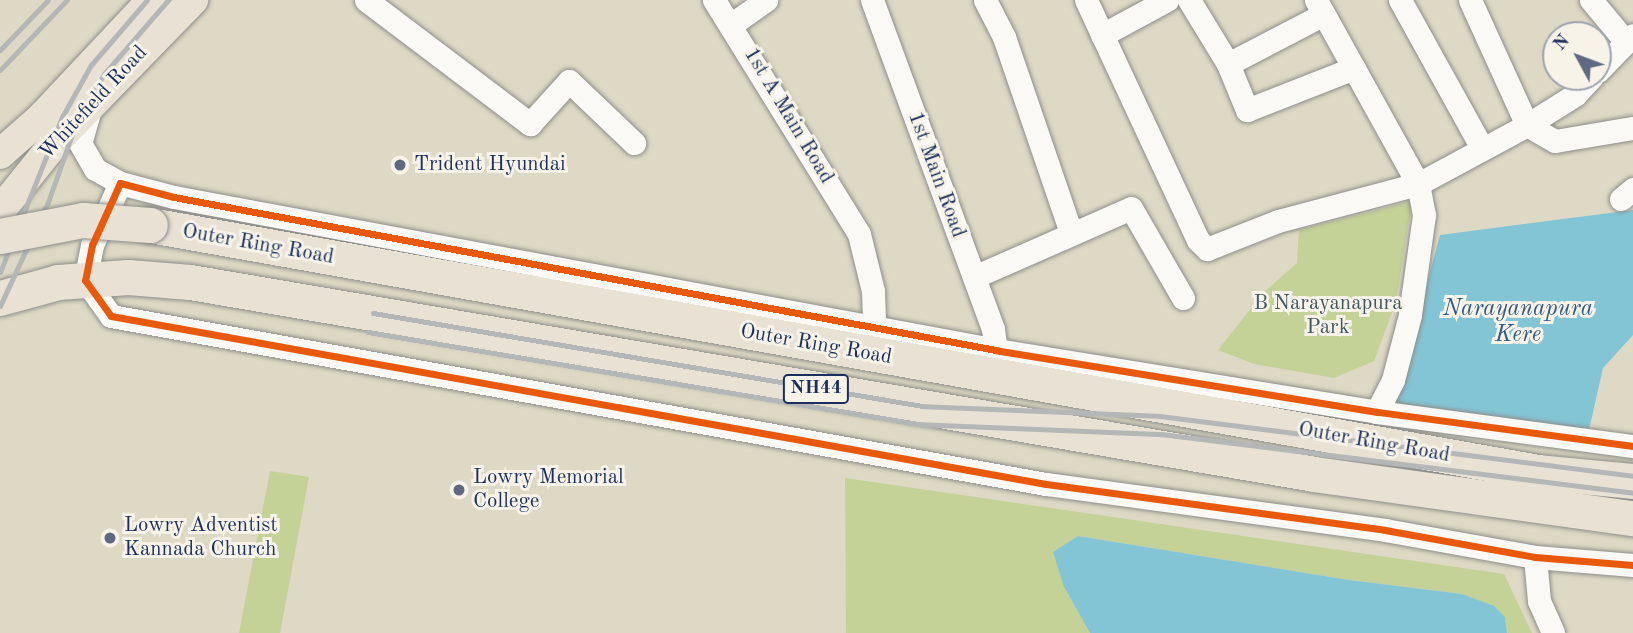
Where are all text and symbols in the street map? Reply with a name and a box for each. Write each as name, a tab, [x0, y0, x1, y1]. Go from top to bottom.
north arrow	[1542, 21, 1612, 91]
text: N	[1550, 31, 1574, 55]
street label: Whitefield Road	[35, 41, 153, 165]
street label: 1st A Main Road	[738, 43, 838, 189]
street label: 1st Main Road	[902, 109, 970, 241]
place label: Trident Hyundai	[414, 152, 566, 178]
marker: Trident Hyundai	[392, 157, 408, 173]
street label: Outer Ring Road	[180, 219, 336, 271]
park label: B Narayanapura Park	[1253, 291, 1403, 341]
water label: Narayanapura Kere	[1443, 295, 1593, 349]
street label: Outer Ring Road	[738, 319, 894, 371]
road number: NH44	[783, 374, 849, 404]
street label: Outer Ring Road	[1296, 417, 1452, 469]
place label: Lowry Memorial College	[473, 465, 624, 515]
marker: Lowry Memorial College	[451, 482, 467, 498]
place label: Lowry Adventist Kannada Church	[124, 513, 278, 563]
marker: Lowry Adventist Kannada Church	[102, 530, 118, 546]

